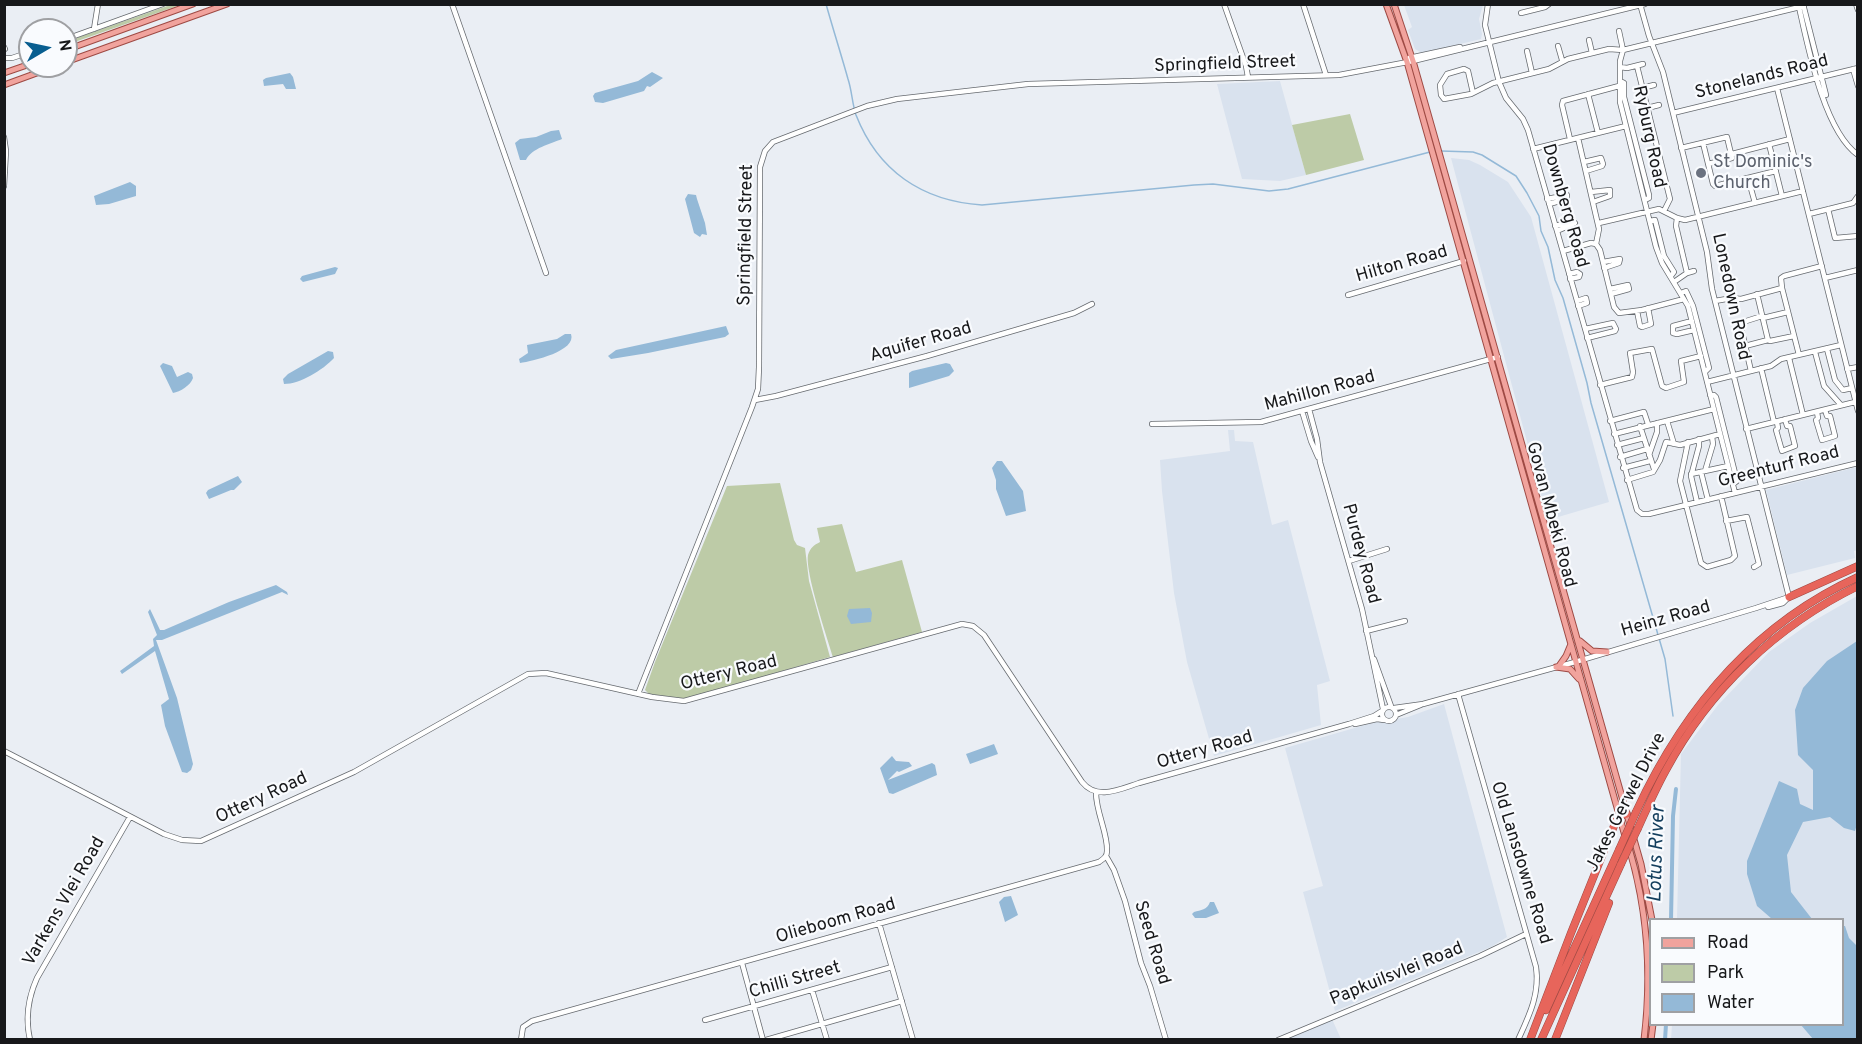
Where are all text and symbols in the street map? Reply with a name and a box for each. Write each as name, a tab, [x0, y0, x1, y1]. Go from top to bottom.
north arrow	[18, 18, 78, 78]
text: N	[53, 38, 75, 53]
street label: Stonelands Road	[1693, 51, 1831, 105]
street label: Springfield Street	[1154, 52, 1296, 78]
street label: Ryburg Road	[1627, 84, 1669, 190]
street label: Downberg Road	[1536, 142, 1592, 270]
place label: St Dominic's Church	[1713, 152, 1813, 195]
street label: Springfield Street	[735, 164, 759, 306]
marker: St Dominic's Church	[1694, 166, 1708, 180]
street label: Lonedown Road	[1706, 232, 1754, 362]
street label: Hilton Road	[1354, 242, 1450, 288]
street label: Aquifer Road	[867, 318, 975, 368]
street label: Mahillon Road	[1262, 367, 1378, 417]
street label: Govan Mbeki Road	[1520, 440, 1580, 590]
street label: Greenturf Road	[1716, 442, 1842, 494]
street label: Purdey Road	[1336, 502, 1384, 606]
street label: Heinz Road	[1619, 597, 1713, 643]
street label: Ottery Road	[678, 652, 780, 696]
street label: Ottery Road	[1155, 727, 1255, 775]
street label: Jakes Gerwel Drive	[1582, 730, 1672, 876]
street label: Ottery Road	[213, 768, 311, 830]
street label: Old Lansdowne Road	[1485, 779, 1555, 947]
water label: Lotus River	[1644, 805, 1672, 903]
street label: Varkens Vlei Road	[19, 834, 111, 970]
street label: Olieboom Road	[773, 895, 899, 949]
street label: Seed Road	[1128, 898, 1174, 988]
legend	[1649, 918, 1844, 1026]
text: Road	[1707, 932, 1749, 955]
street label: Papkuilsvlei Road	[1327, 938, 1467, 1012]
street label: Chilli Street	[747, 958, 843, 1004]
text: Park	[1707, 962, 1744, 985]
text: Water	[1707, 992, 1754, 1015]

